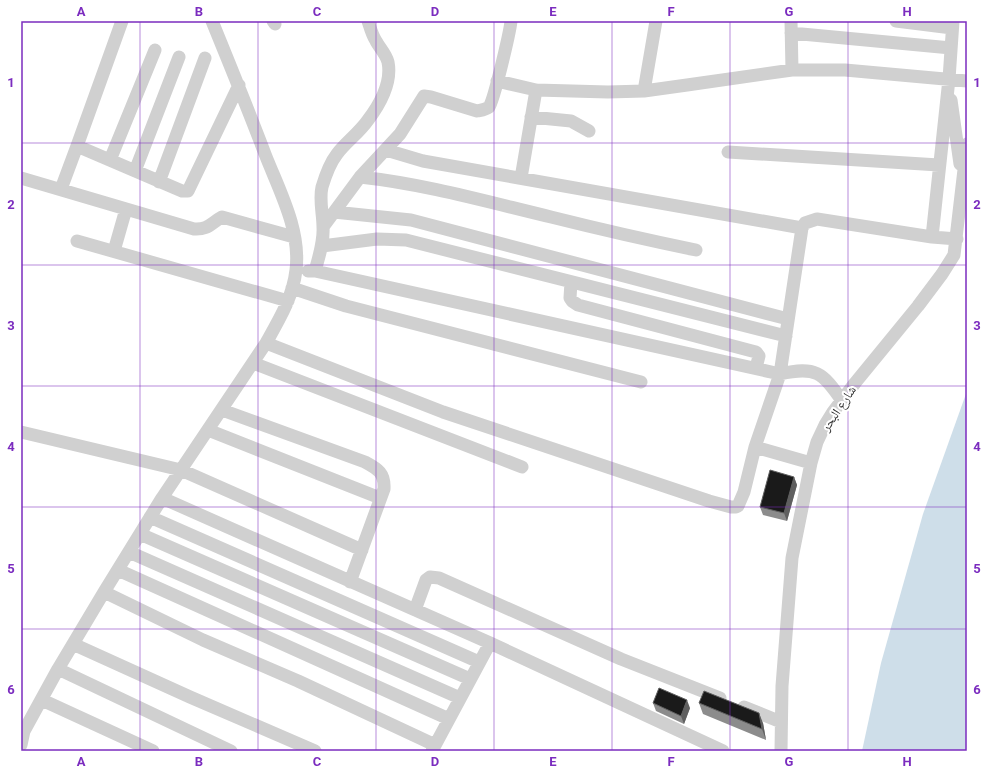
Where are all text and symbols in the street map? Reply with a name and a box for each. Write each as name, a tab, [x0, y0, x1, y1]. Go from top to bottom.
text: A	[77, 4, 86, 19]
text: B	[195, 4, 203, 19]
text: C	[313, 4, 322, 19]
text: D	[431, 4, 439, 19]
text: E	[549, 4, 557, 19]
text: F	[667, 4, 675, 19]
text: G	[785, 4, 794, 19]
text: H	[902, 4, 912, 19]
text: 1	[7, 75, 15, 90]
text: 1	[973, 75, 981, 90]
text: 2	[7, 197, 15, 212]
text: 2	[973, 197, 981, 212]
text: 3	[7, 318, 15, 333]
text: 3	[973, 318, 981, 333]
street label: شارع البحر	[817, 383, 861, 436]
text: 4	[7, 439, 15, 454]
text: 4	[973, 439, 981, 454]
text: 5	[7, 561, 15, 576]
text: 5	[973, 561, 981, 576]
text: 6	[7, 682, 15, 697]
text: 6	[973, 682, 981, 697]
text: A	[77, 754, 86, 769]
text: B	[195, 754, 203, 769]
text: C	[313, 754, 322, 769]
text: D	[431, 754, 439, 769]
text: E	[549, 754, 557, 769]
text: F	[667, 754, 675, 769]
text: G	[785, 754, 794, 769]
text: H	[902, 754, 912, 769]

